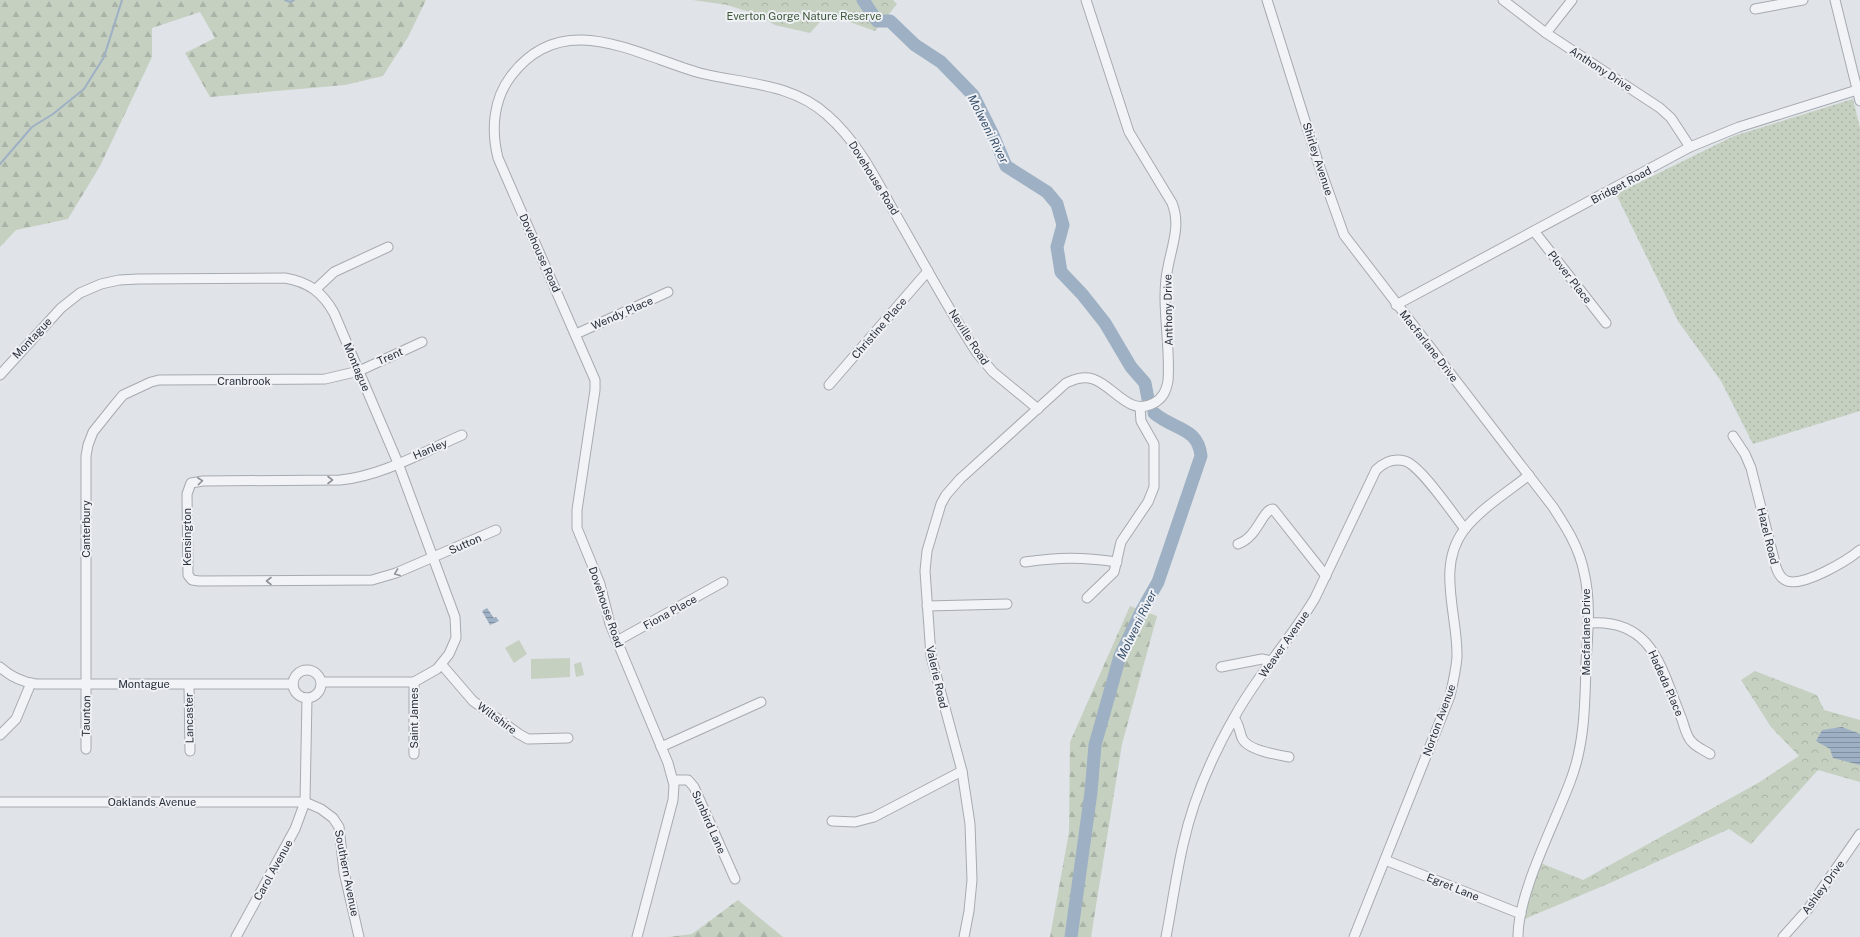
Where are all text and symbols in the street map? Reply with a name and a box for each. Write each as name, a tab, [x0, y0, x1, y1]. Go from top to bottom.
park label: Everton Gorge Nature Reserve	[727, 10, 881, 22]
street label: Anthony Drive	[1568, 44, 1634, 94]
water label: Molweni River	[965, 92, 1012, 166]
street label: Shirley Avenue	[1301, 121, 1335, 197]
street label: Dovehouse Road	[846, 139, 902, 217]
street label: Bridget Road	[1589, 164, 1653, 206]
street label: Dovehouse Road	[517, 212, 563, 294]
street label: Plover Place	[1546, 248, 1594, 306]
street label: Anthony Drive	[1161, 274, 1175, 346]
street label: Wendy Place	[589, 294, 655, 332]
street label: Christine Place	[849, 295, 909, 361]
street label: Neville Road	[947, 307, 991, 367]
street label: Macfarlane Drive	[1397, 308, 1461, 384]
street label: Montague	[10, 315, 54, 361]
street label: Montague	[341, 341, 373, 393]
street label: Trent	[375, 345, 405, 367]
street label: Cranbrook	[217, 375, 271, 387]
street label: Hanley	[411, 436, 449, 462]
one-way arrow	[327, 476, 333, 484]
one-way arrow	[197, 477, 203, 486]
street label: Canterbury	[80, 500, 92, 558]
street label: Hazel Road	[1755, 506, 1781, 566]
street label: Kensington	[181, 508, 193, 566]
street label: Sutton	[447, 532, 483, 556]
street label: Dovehouse Road	[587, 565, 625, 649]
one-way arrow	[394, 568, 401, 576]
one-way arrow	[266, 577, 272, 585]
water label: Molweni River	[1114, 588, 1160, 662]
street label: Macfarlane Drive	[1580, 588, 1592, 676]
street label: Fiona Place	[641, 592, 699, 632]
street label: Weaver Avenue	[1257, 608, 1311, 680]
street label: Valerie Road	[924, 644, 950, 710]
street label: Hadeda Place	[1646, 648, 1686, 718]
street label: Montague	[118, 678, 170, 690]
street label: Norton Avenue	[1420, 682, 1458, 758]
street label: Saint James	[408, 687, 420, 748]
street label: Lancaster	[183, 693, 195, 743]
street label: Taunton	[80, 695, 92, 737]
street label: Wiltshire	[475, 700, 519, 736]
street label: Sunbird Lane	[690, 789, 728, 855]
street label: Oaklands Avenue	[108, 796, 196, 808]
street label: Southern Avenue	[333, 829, 361, 917]
street label: Carol Avenue	[251, 837, 295, 903]
street label: Ashley Drive	[1799, 858, 1847, 916]
street label: Egret Lane	[1425, 871, 1481, 903]

